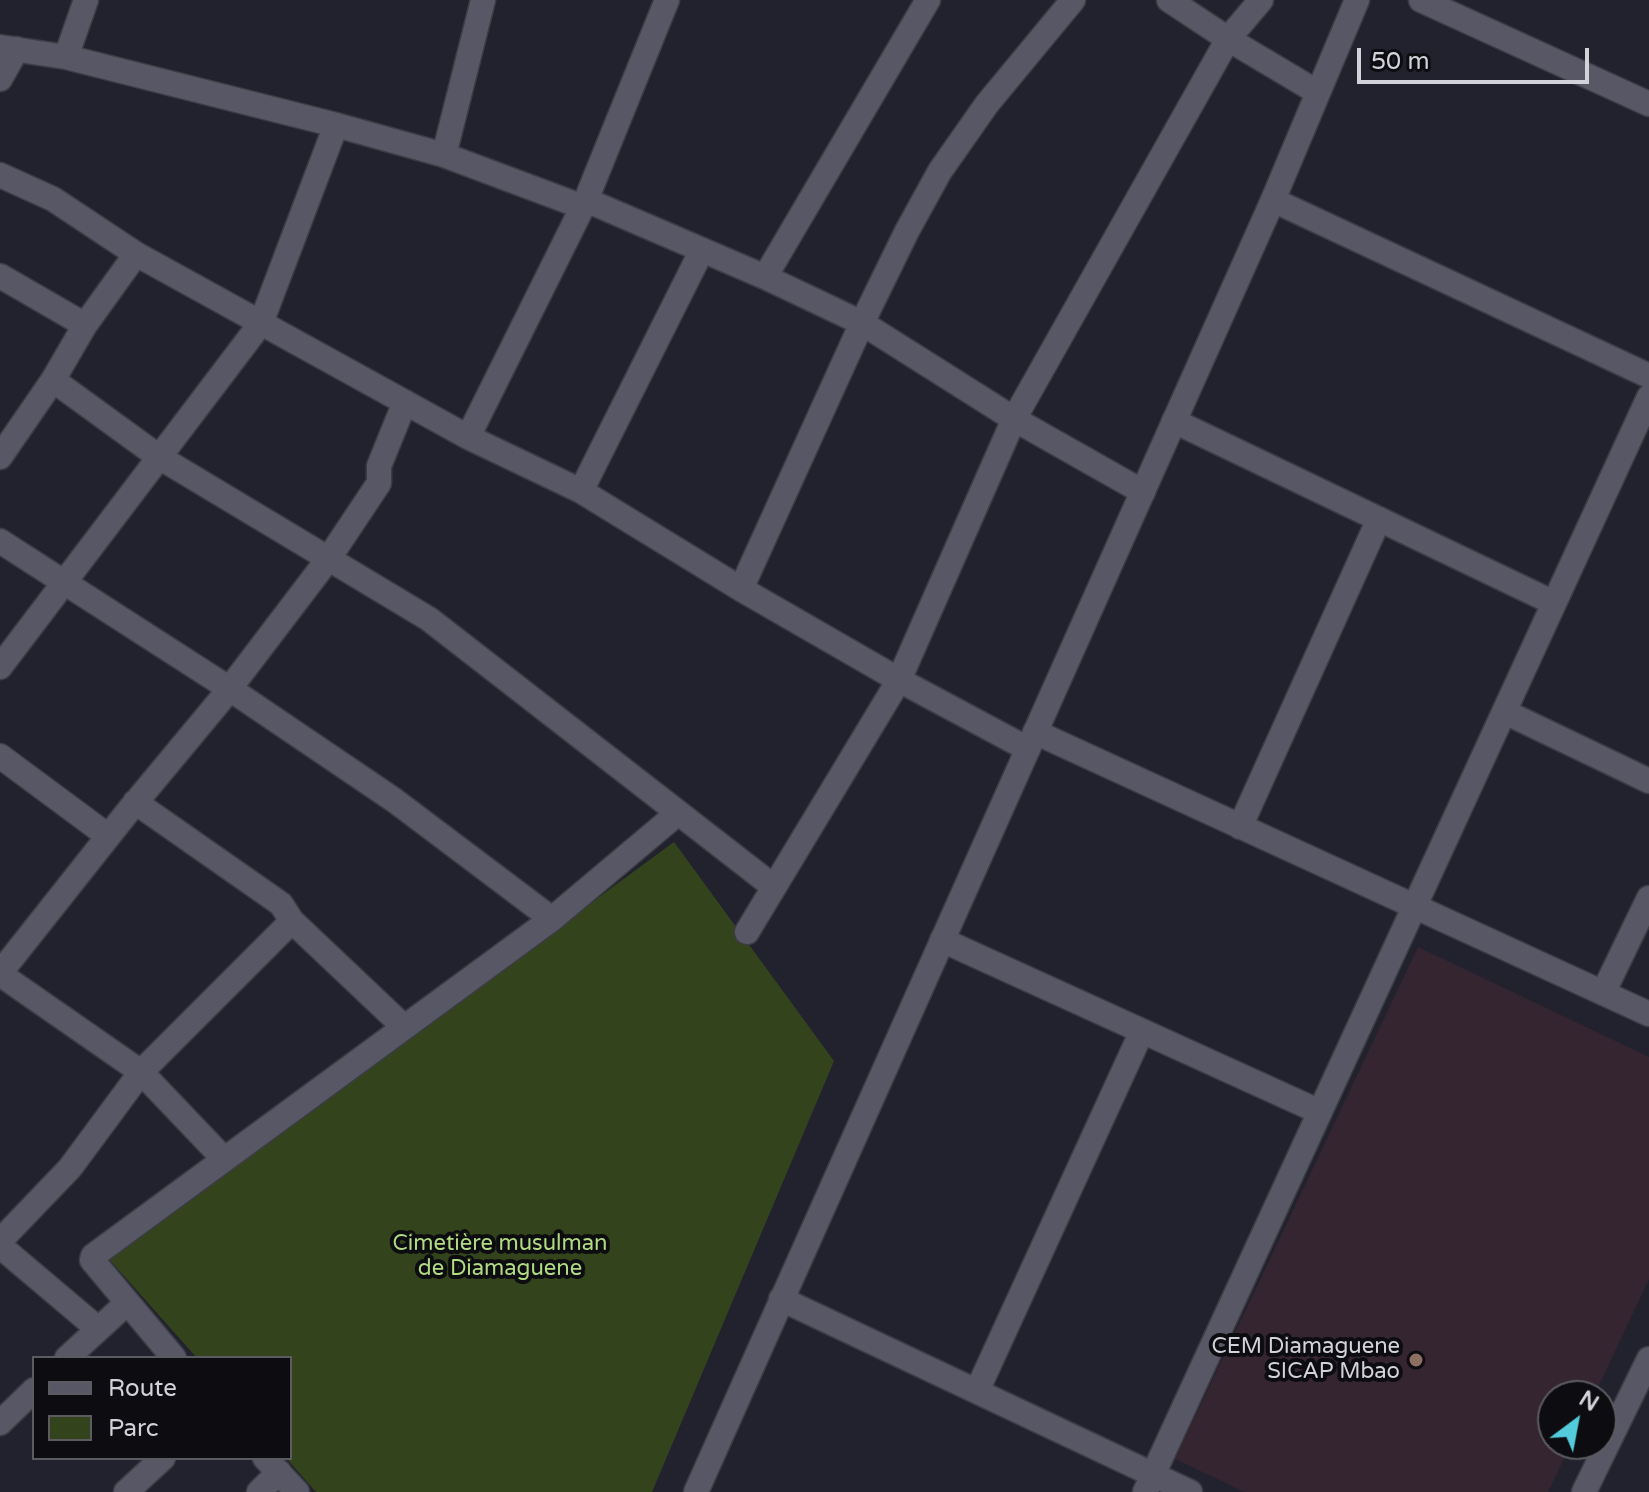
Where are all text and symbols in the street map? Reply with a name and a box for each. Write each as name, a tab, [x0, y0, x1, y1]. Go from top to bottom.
scale bar	[1361, 32, 1593, 82]
text: 50 m	[1371, 47, 1429, 76]
park label: Cimetière musulman de Diamaguene	[393, 1231, 607, 1282]
place label: CEM Diamaguene SICAP Mbao	[1211, 1334, 1400, 1386]
marker: CEM Diamaguene SICAP Mbao	[1407, 1351, 1425, 1369]
legend	[32, 1356, 292, 1460]
text: Route	[108, 1374, 177, 1403]
north arrow	[1537, 1380, 1617, 1460]
text: N	[1574, 1386, 1603, 1417]
text: Parc	[108, 1414, 159, 1443]

